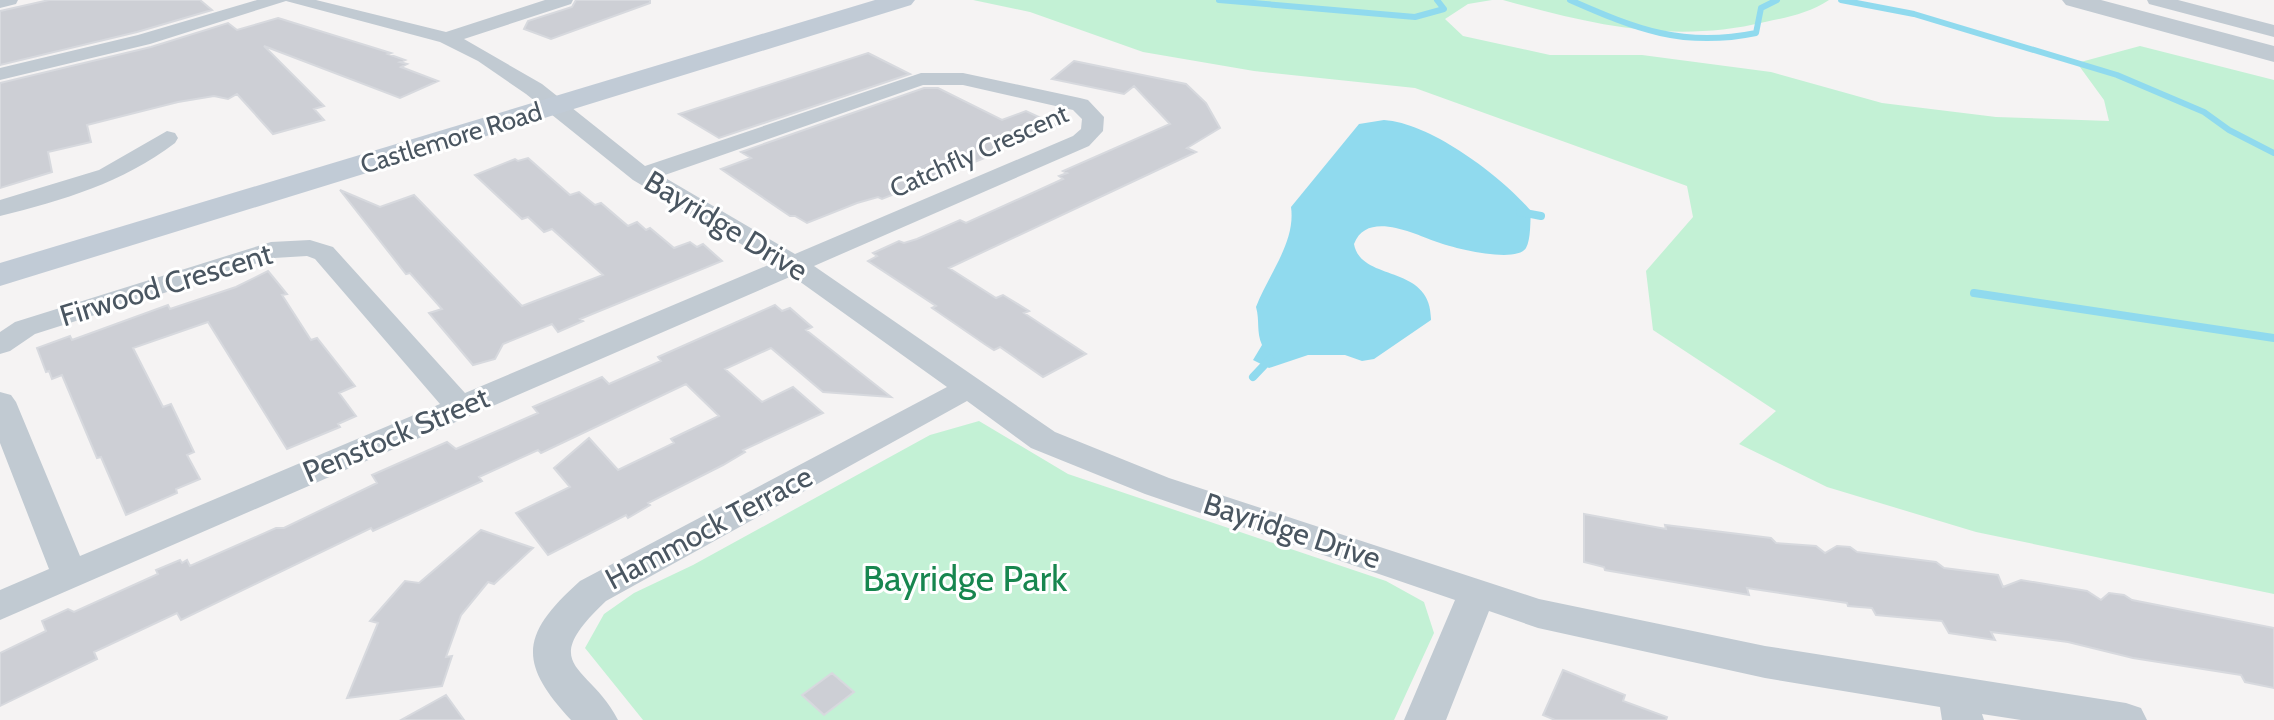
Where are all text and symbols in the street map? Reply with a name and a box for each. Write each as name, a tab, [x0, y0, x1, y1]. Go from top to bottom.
street label: Castlemore Road	[356, 95, 546, 181]
street label: Catchfly Crescent	[885, 97, 1073, 205]
street label: Bayridge Drive	[638, 162, 815, 289]
street label: Firwood Crescent	[55, 235, 276, 334]
street label: Penstock Street	[297, 379, 495, 490]
street label: Hammock Terrace	[599, 457, 819, 598]
street label: Bayridge Drive	[1199, 485, 1385, 577]
park label: Bayridge Park	[863, 556, 1068, 600]

